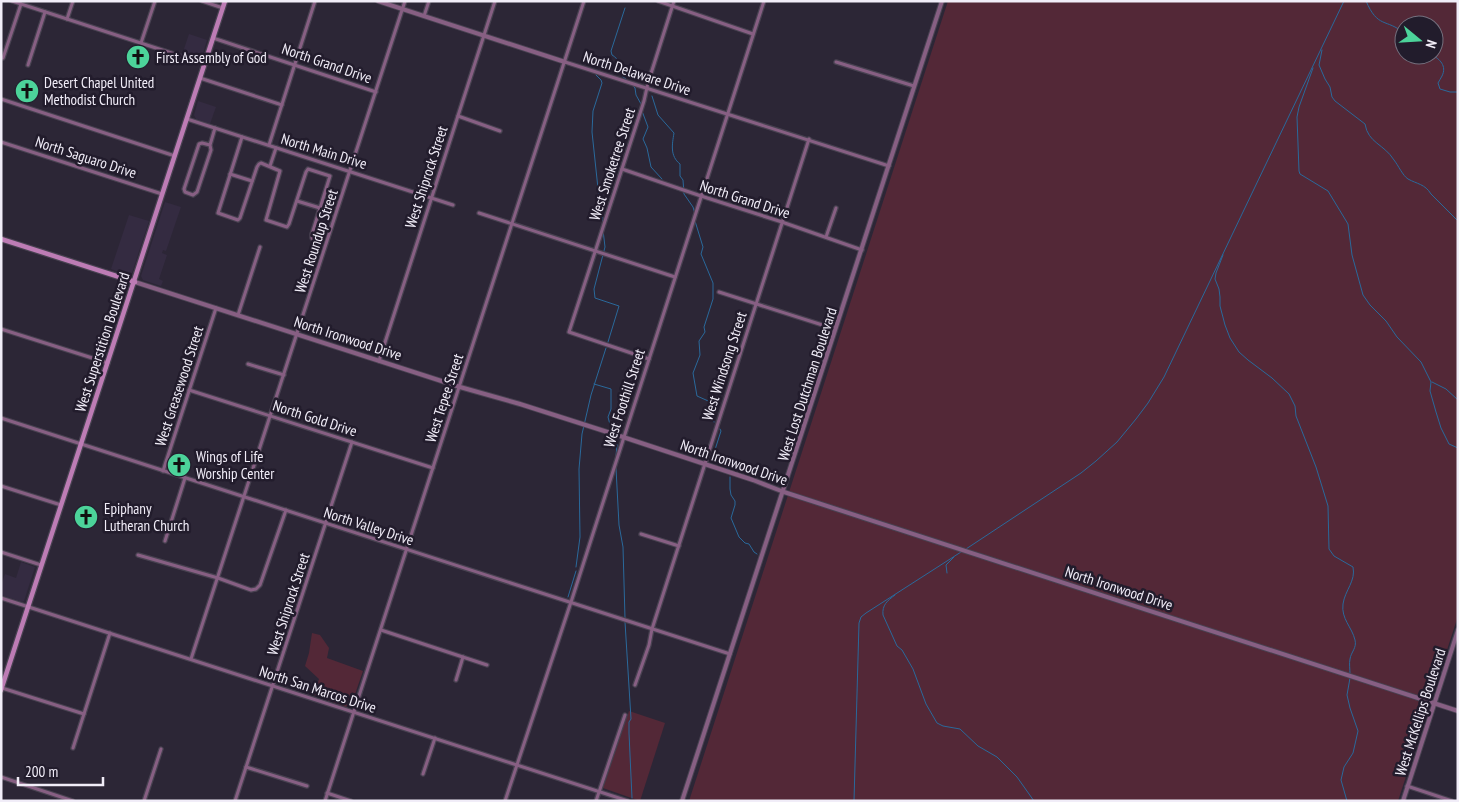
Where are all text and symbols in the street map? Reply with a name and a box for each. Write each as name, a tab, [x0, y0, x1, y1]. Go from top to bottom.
north arrow	[1394, 15, 1444, 65]
text: N	[1422, 38, 1441, 50]
street label: North Grand Drive	[279, 39, 375, 87]
church icon: First Assembly of God	[125, 44, 151, 70]
street label: North Delaware Drive	[581, 47, 693, 99]
place label: First Assembly of God	[156, 48, 267, 67]
place label: Desert Chapel United Methodist Church	[44, 73, 154, 109]
church icon: Desert Chapel United Methodist Church	[14, 78, 40, 104]
street label: West Smoketree Street	[585, 105, 639, 223]
street label: West Shiprock Street	[401, 123, 451, 231]
street label: North Main Drive	[279, 129, 369, 173]
street label: North Saguaro Drive	[33, 132, 139, 182]
street label: North Grand Drive	[697, 175, 793, 223]
street label: West Roundup Street	[290, 187, 342, 295]
street label: West Superstition Boulevard	[70, 270, 134, 414]
street label: West Lost Dutchman Boulevard	[773, 305, 841, 463]
street label: West Windsong Street	[697, 309, 751, 423]
street label: North Ironwood Drive	[292, 312, 404, 364]
street label: West Greasewood Street	[151, 323, 207, 449]
street label: West Foothill Street	[599, 346, 649, 450]
street label: West Tepee Street	[421, 351, 467, 445]
street label: North Gold Drive	[271, 395, 359, 441]
street label: North Ironwood Drive	[678, 435, 790, 489]
place label: Wings of Life Worship Center	[196, 447, 275, 483]
church icon: Wings of Life Worship Center	[166, 452, 192, 478]
place label: Epiphany Lutheran Church	[104, 499, 189, 535]
street label: North Valley Drive	[322, 503, 416, 549]
church icon: Epiphany Lutheran Church	[73, 504, 99, 530]
street label: West Shiprock Street	[263, 550, 313, 658]
street label: North Ironwood Drive	[1063, 562, 1175, 614]
street label: West McKellips Boulevard	[1390, 646, 1450, 778]
street label: North San Marcos Drive	[257, 661, 379, 717]
scale bar	[18, 754, 102, 786]
text: 200 m	[25, 762, 58, 781]

